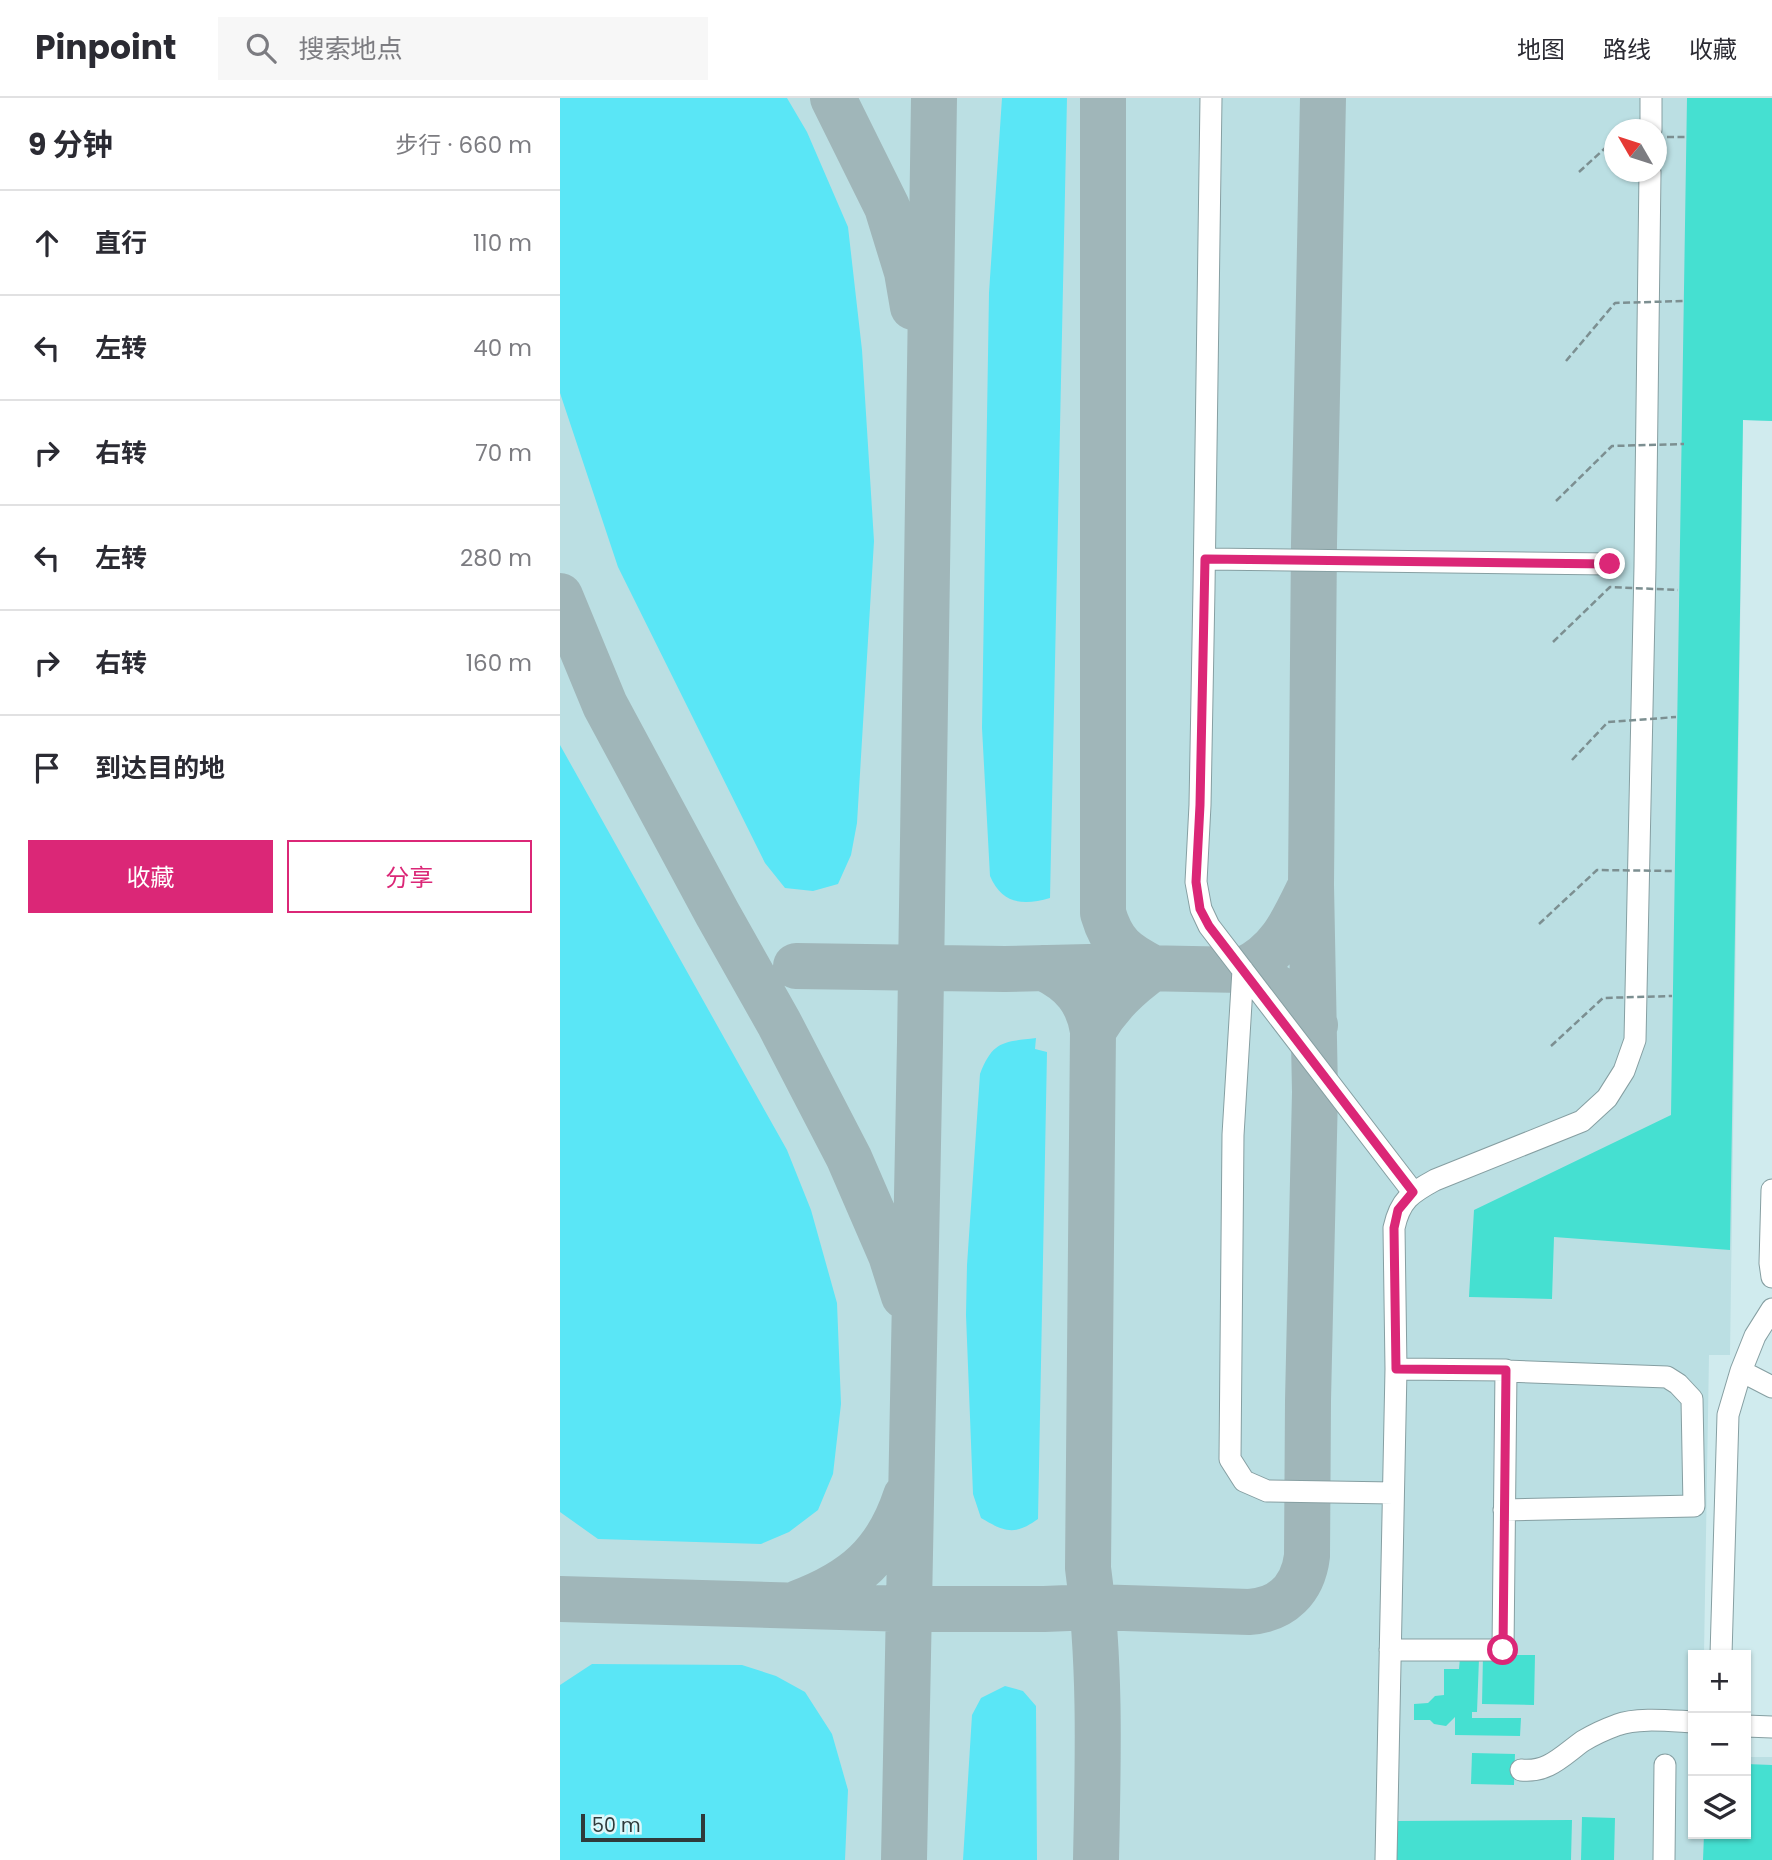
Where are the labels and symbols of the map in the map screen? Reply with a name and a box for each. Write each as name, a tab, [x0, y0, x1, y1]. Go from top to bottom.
north arrow	[1604, 119, 1667, 182]
route end	[1594, 548, 1625, 579]
route start	[1487, 1634, 1518, 1665]
scale bar	[581, 1811, 705, 1843]

